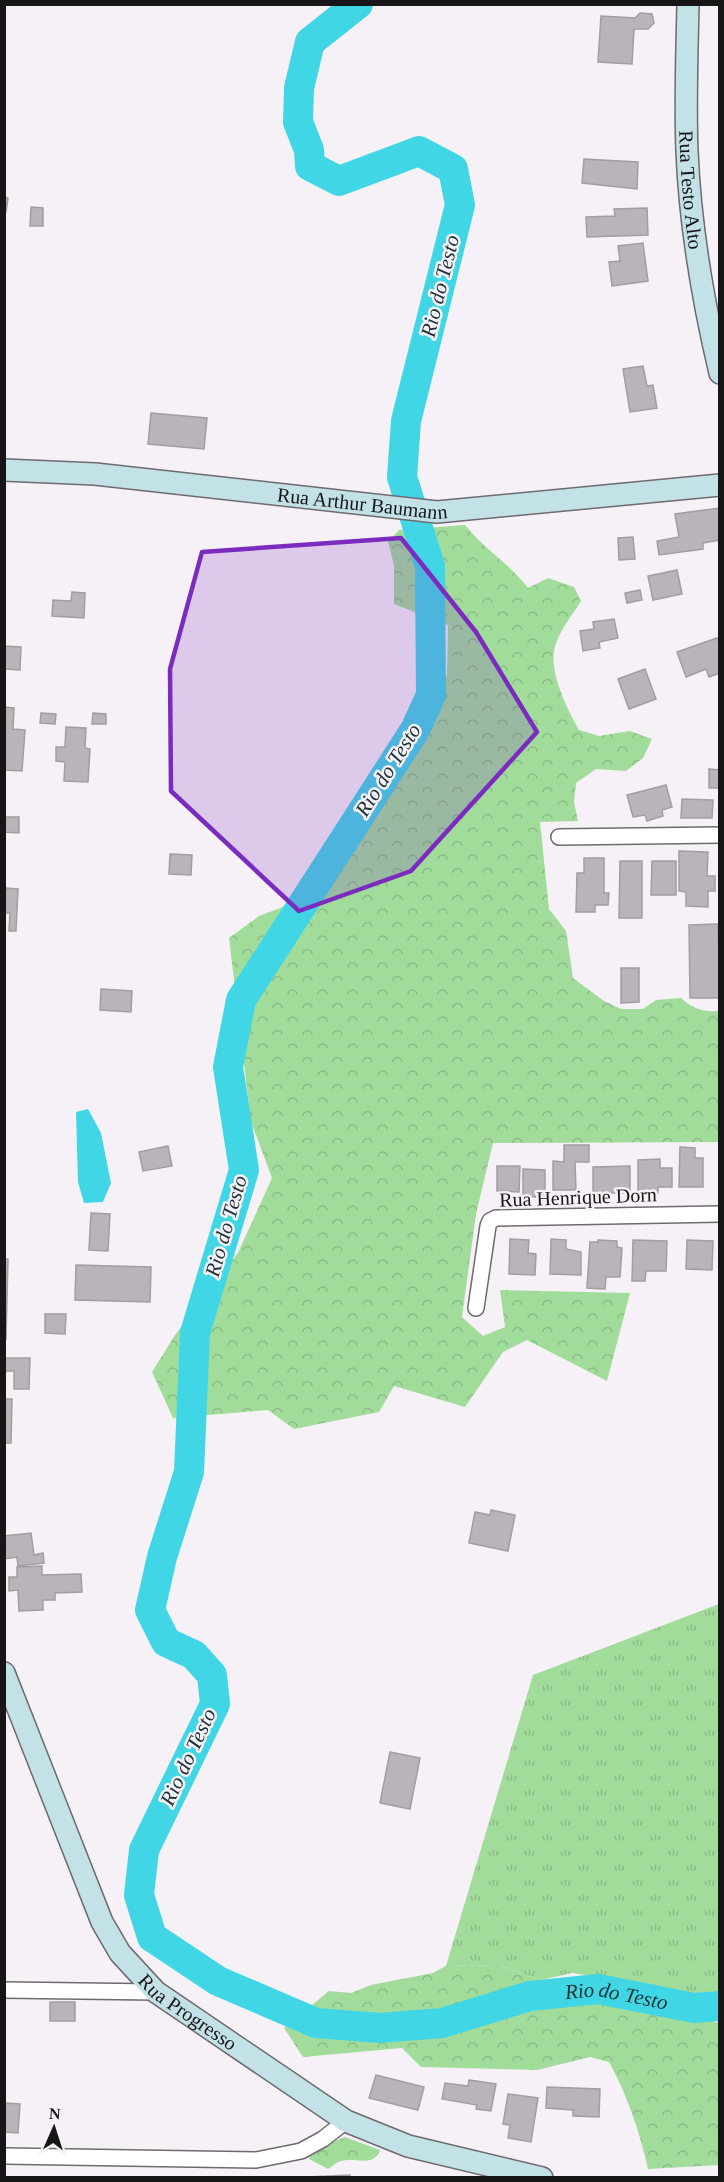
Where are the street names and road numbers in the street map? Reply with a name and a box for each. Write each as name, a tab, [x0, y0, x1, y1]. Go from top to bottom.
street label: Rua Testo Alto	[675, 130, 707, 251]
street label: Rua Arthur Baumann	[276, 483, 448, 523]
street label: Rua Henrique Dorn	[499, 1183, 657, 1212]
street label: Rua Progresso	[134, 1969, 241, 2055]

